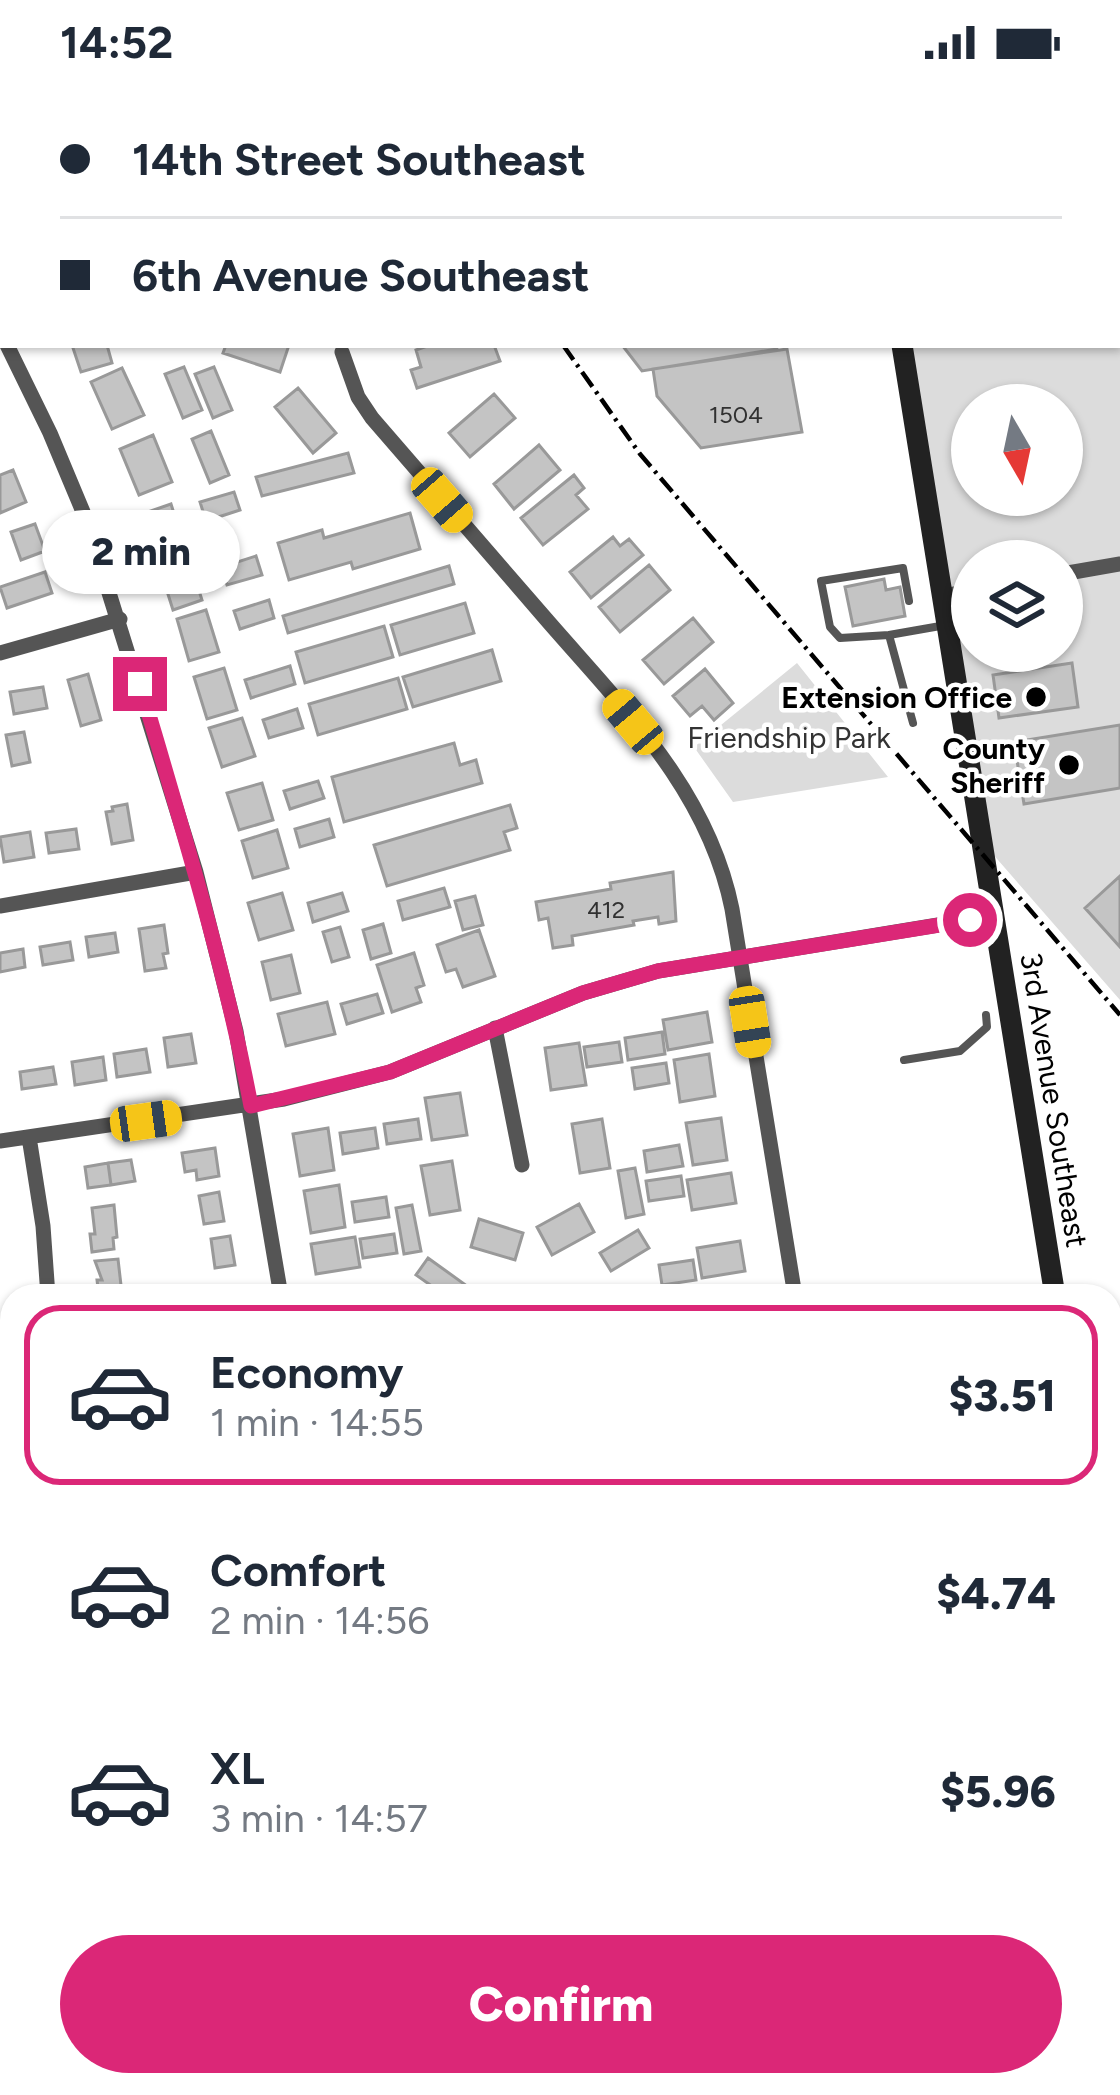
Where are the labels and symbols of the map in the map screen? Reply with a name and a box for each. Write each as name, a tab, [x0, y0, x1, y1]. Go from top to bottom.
north arrow	[951, 384, 1083, 516]
house number: 1504	[709, 400, 763, 429]
car	[405, 461, 479, 539]
callout: 2 min	[41, 510, 239, 594]
route end	[113, 657, 167, 711]
place label: Extension Office	[781, 679, 1012, 716]
car	[596, 683, 670, 761]
marker: Extension Office	[1023, 684, 1049, 710]
park label: Friendship Park	[687, 719, 891, 756]
place label: County Sheriff	[942, 730, 1046, 801]
marker: County Sheriff	[1056, 752, 1082, 778]
route start	[943, 893, 997, 947]
house number: 412	[587, 895, 625, 924]
street label: 3rd Avenue Southeast	[1012, 950, 1096, 1250]
car	[727, 984, 773, 1060]
car	[108, 1098, 184, 1144]

